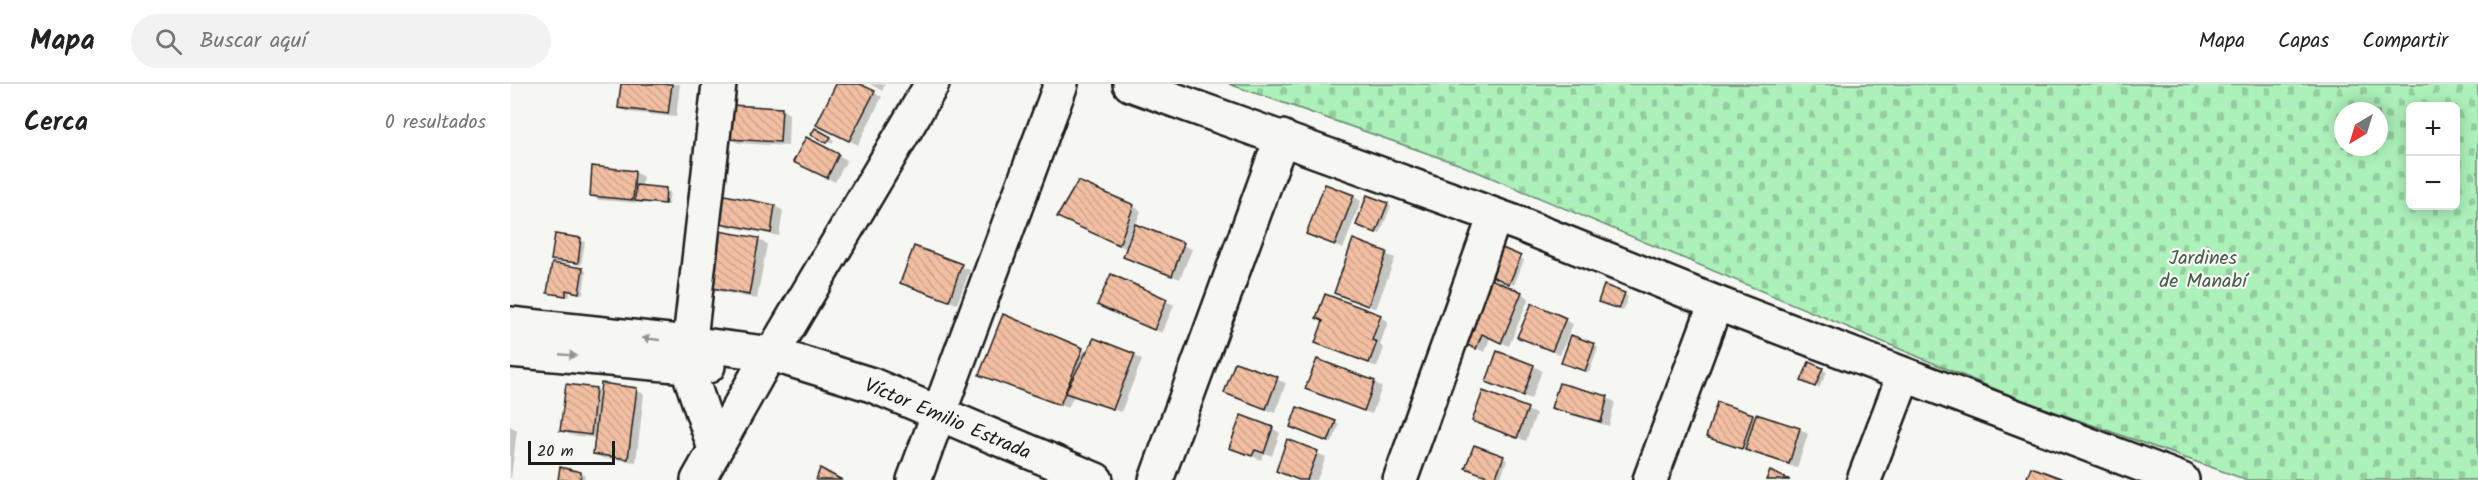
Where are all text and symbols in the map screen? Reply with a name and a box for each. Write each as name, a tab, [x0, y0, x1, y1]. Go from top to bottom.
search box	[131, 14, 551, 68]
text: Mapa	[30, 19, 95, 64]
text: Buscar aquí	[200, 24, 307, 59]
icon: search	[152, 25, 185, 58]
text: Mapa	[2199, 25, 2245, 58]
text: Capas	[2278, 25, 2329, 58]
text: Compartir	[2362, 25, 2448, 58]
text: Cerca	[24, 102, 88, 144]
north arrow	[2334, 102, 2388, 156]
map controls	[2406, 102, 2460, 210]
button: +	[2406, 102, 2460, 156]
text: 0 resultados	[385, 107, 486, 139]
button: −	[2406, 156, 2460, 210]
park label: Jardines de Manabí	[2159, 243, 2250, 298]
one-way arrow	[641, 334, 660, 344]
one-way arrow	[559, 350, 578, 360]
street label: Víctor Emilio Estrada	[859, 370, 1035, 469]
scale bar	[528, 438, 615, 466]
text: 20 m	[537, 439, 573, 464]

